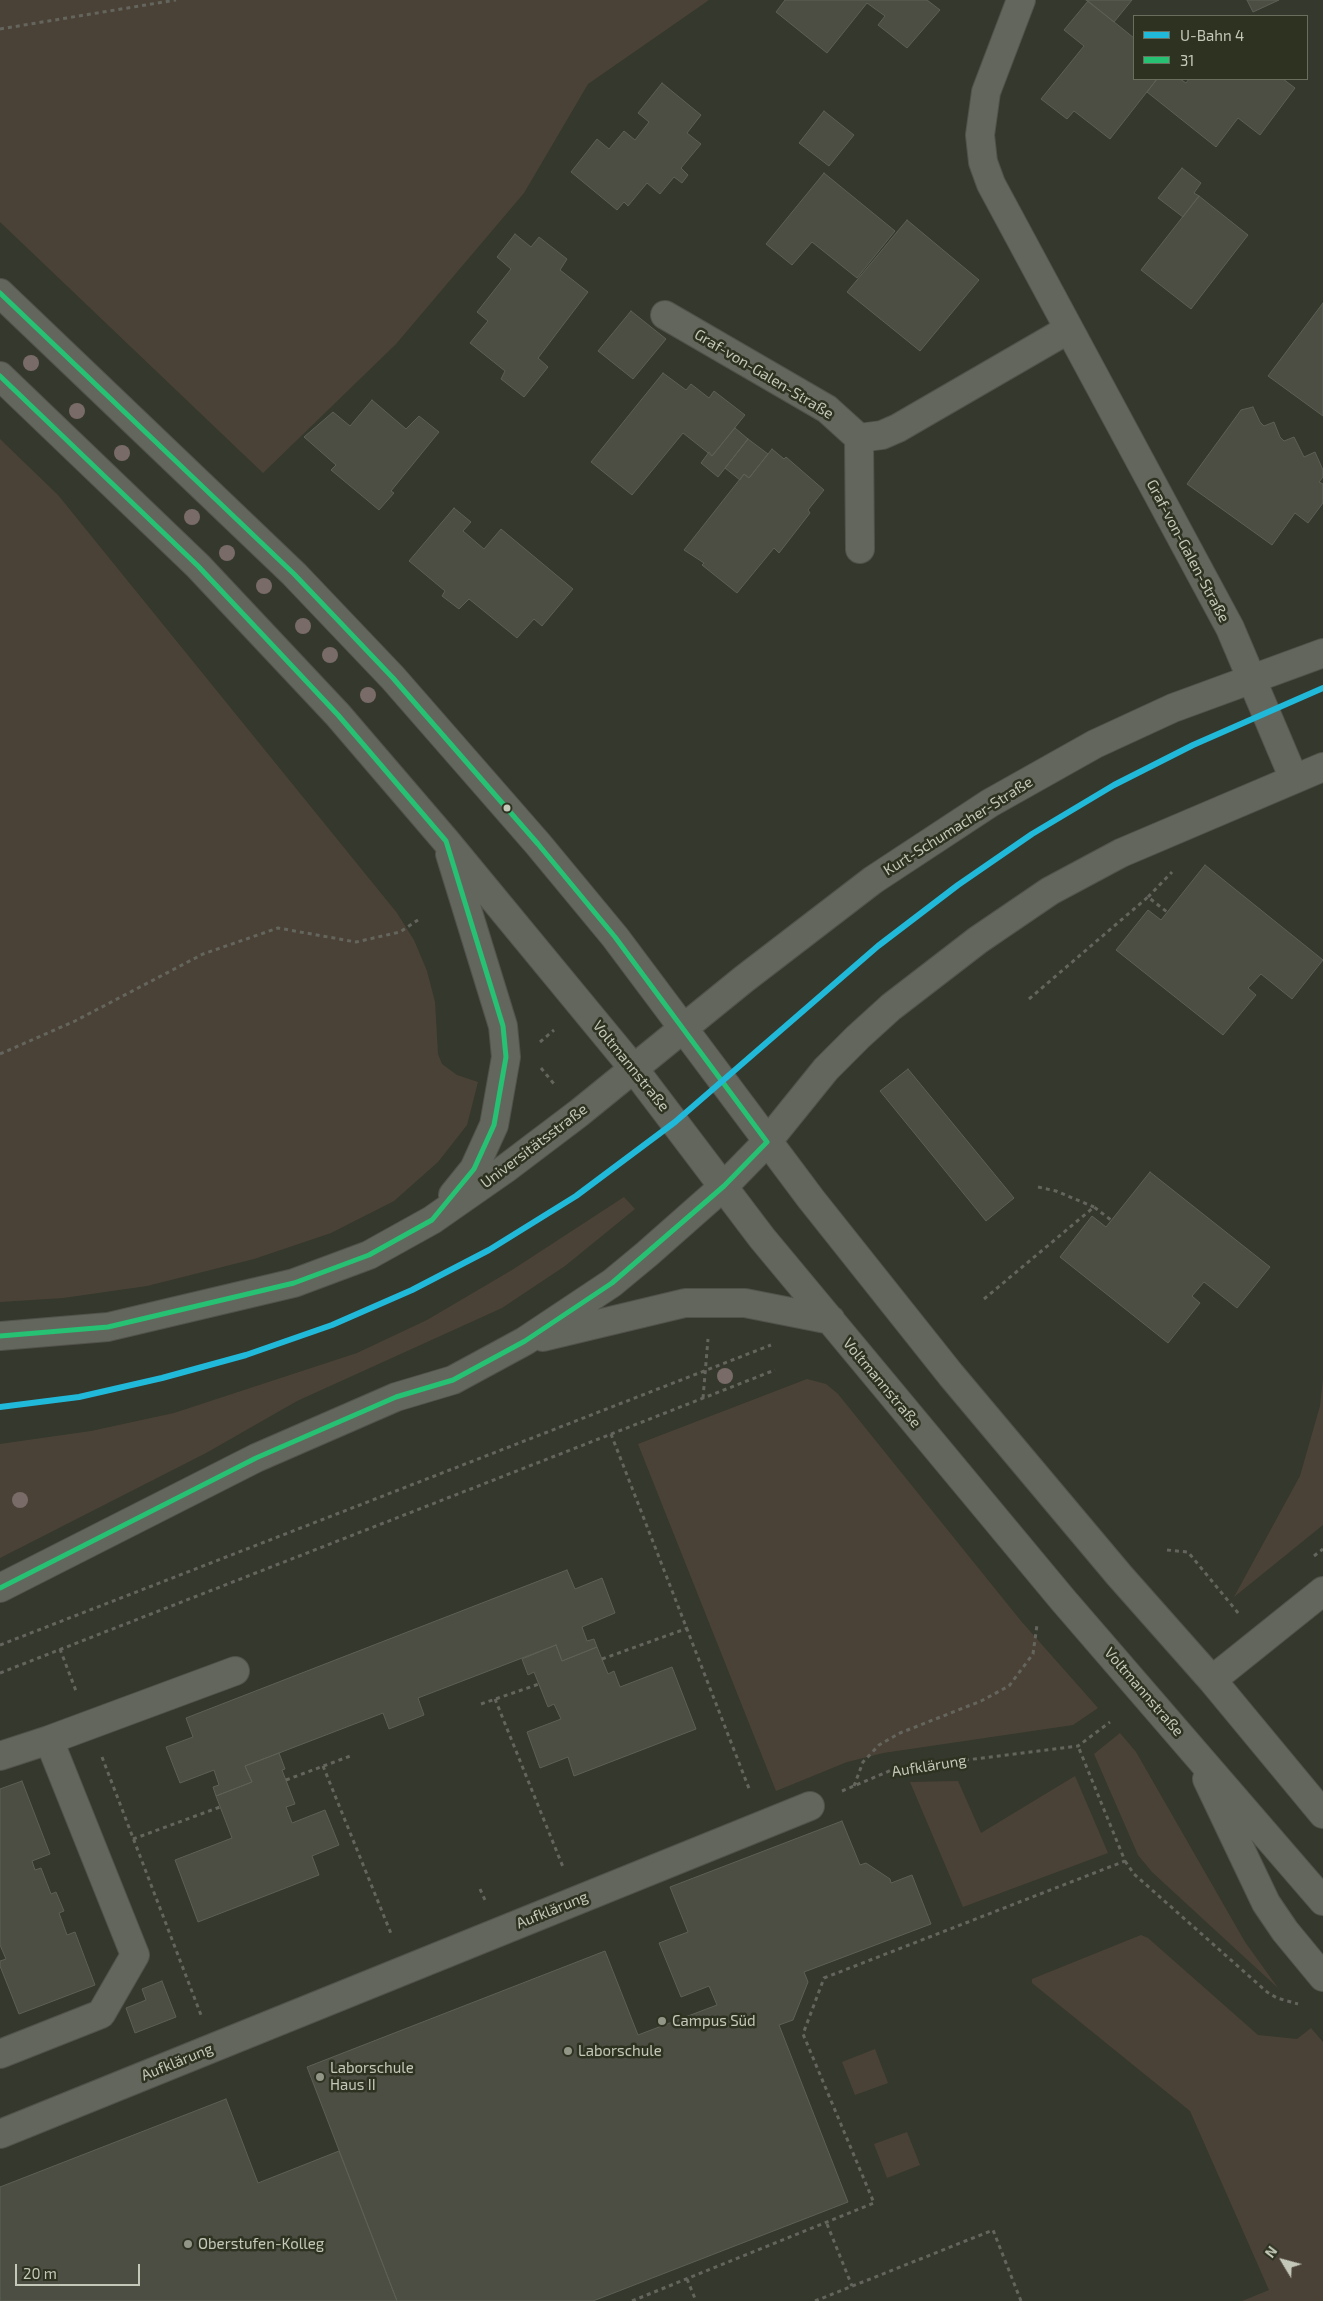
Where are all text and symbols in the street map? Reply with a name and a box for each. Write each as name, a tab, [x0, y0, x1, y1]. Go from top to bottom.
legend	[1133, 15, 1308, 80]
text: U-Bahn 4	[1180, 26, 1244, 44]
text: 31	[1180, 51, 1194, 69]
street label: Graf-von-Galen-Straße	[691, 325, 837, 423]
street label: Graf-von-Galen-Straße	[1143, 476, 1233, 626]
street label: Kurt-Schumacher-Straße	[880, 773, 1036, 879]
unlabelled marker	[502, 803, 512, 813]
street label: Voltmannstraße	[589, 1017, 673, 1115]
street label: Universitätsstraße	[477, 1100, 591, 1192]
street label: Voltmannstraße	[839, 1334, 925, 1432]
street label: Voltmannstraße	[1101, 1644, 1187, 1740]
street label: Aufklärung	[890, 1751, 968, 1781]
street label: Aufklärung	[514, 1888, 590, 1932]
place label: Campus Süd	[672, 2012, 756, 2030]
marker: Campus Süd	[656, 2015, 668, 2027]
street label: Aufklärung	[139, 2040, 215, 2084]
place label: Laborschule	[578, 2042, 662, 2060]
marker: Laborschule	[562, 2045, 574, 2057]
place label: Laborschule Haus II	[330, 2059, 414, 2094]
marker: Laborschule Haus II	[314, 2071, 326, 2083]
place label: Oberstufen-Kolleg	[198, 2235, 324, 2253]
north arrow	[1258, 2236, 1308, 2286]
marker: Oberstufen-Kolleg	[182, 2238, 194, 2250]
text: N	[1261, 2243, 1280, 2261]
scale bar	[18, 2254, 142, 2286]
text: 20 m	[23, 2264, 57, 2282]

